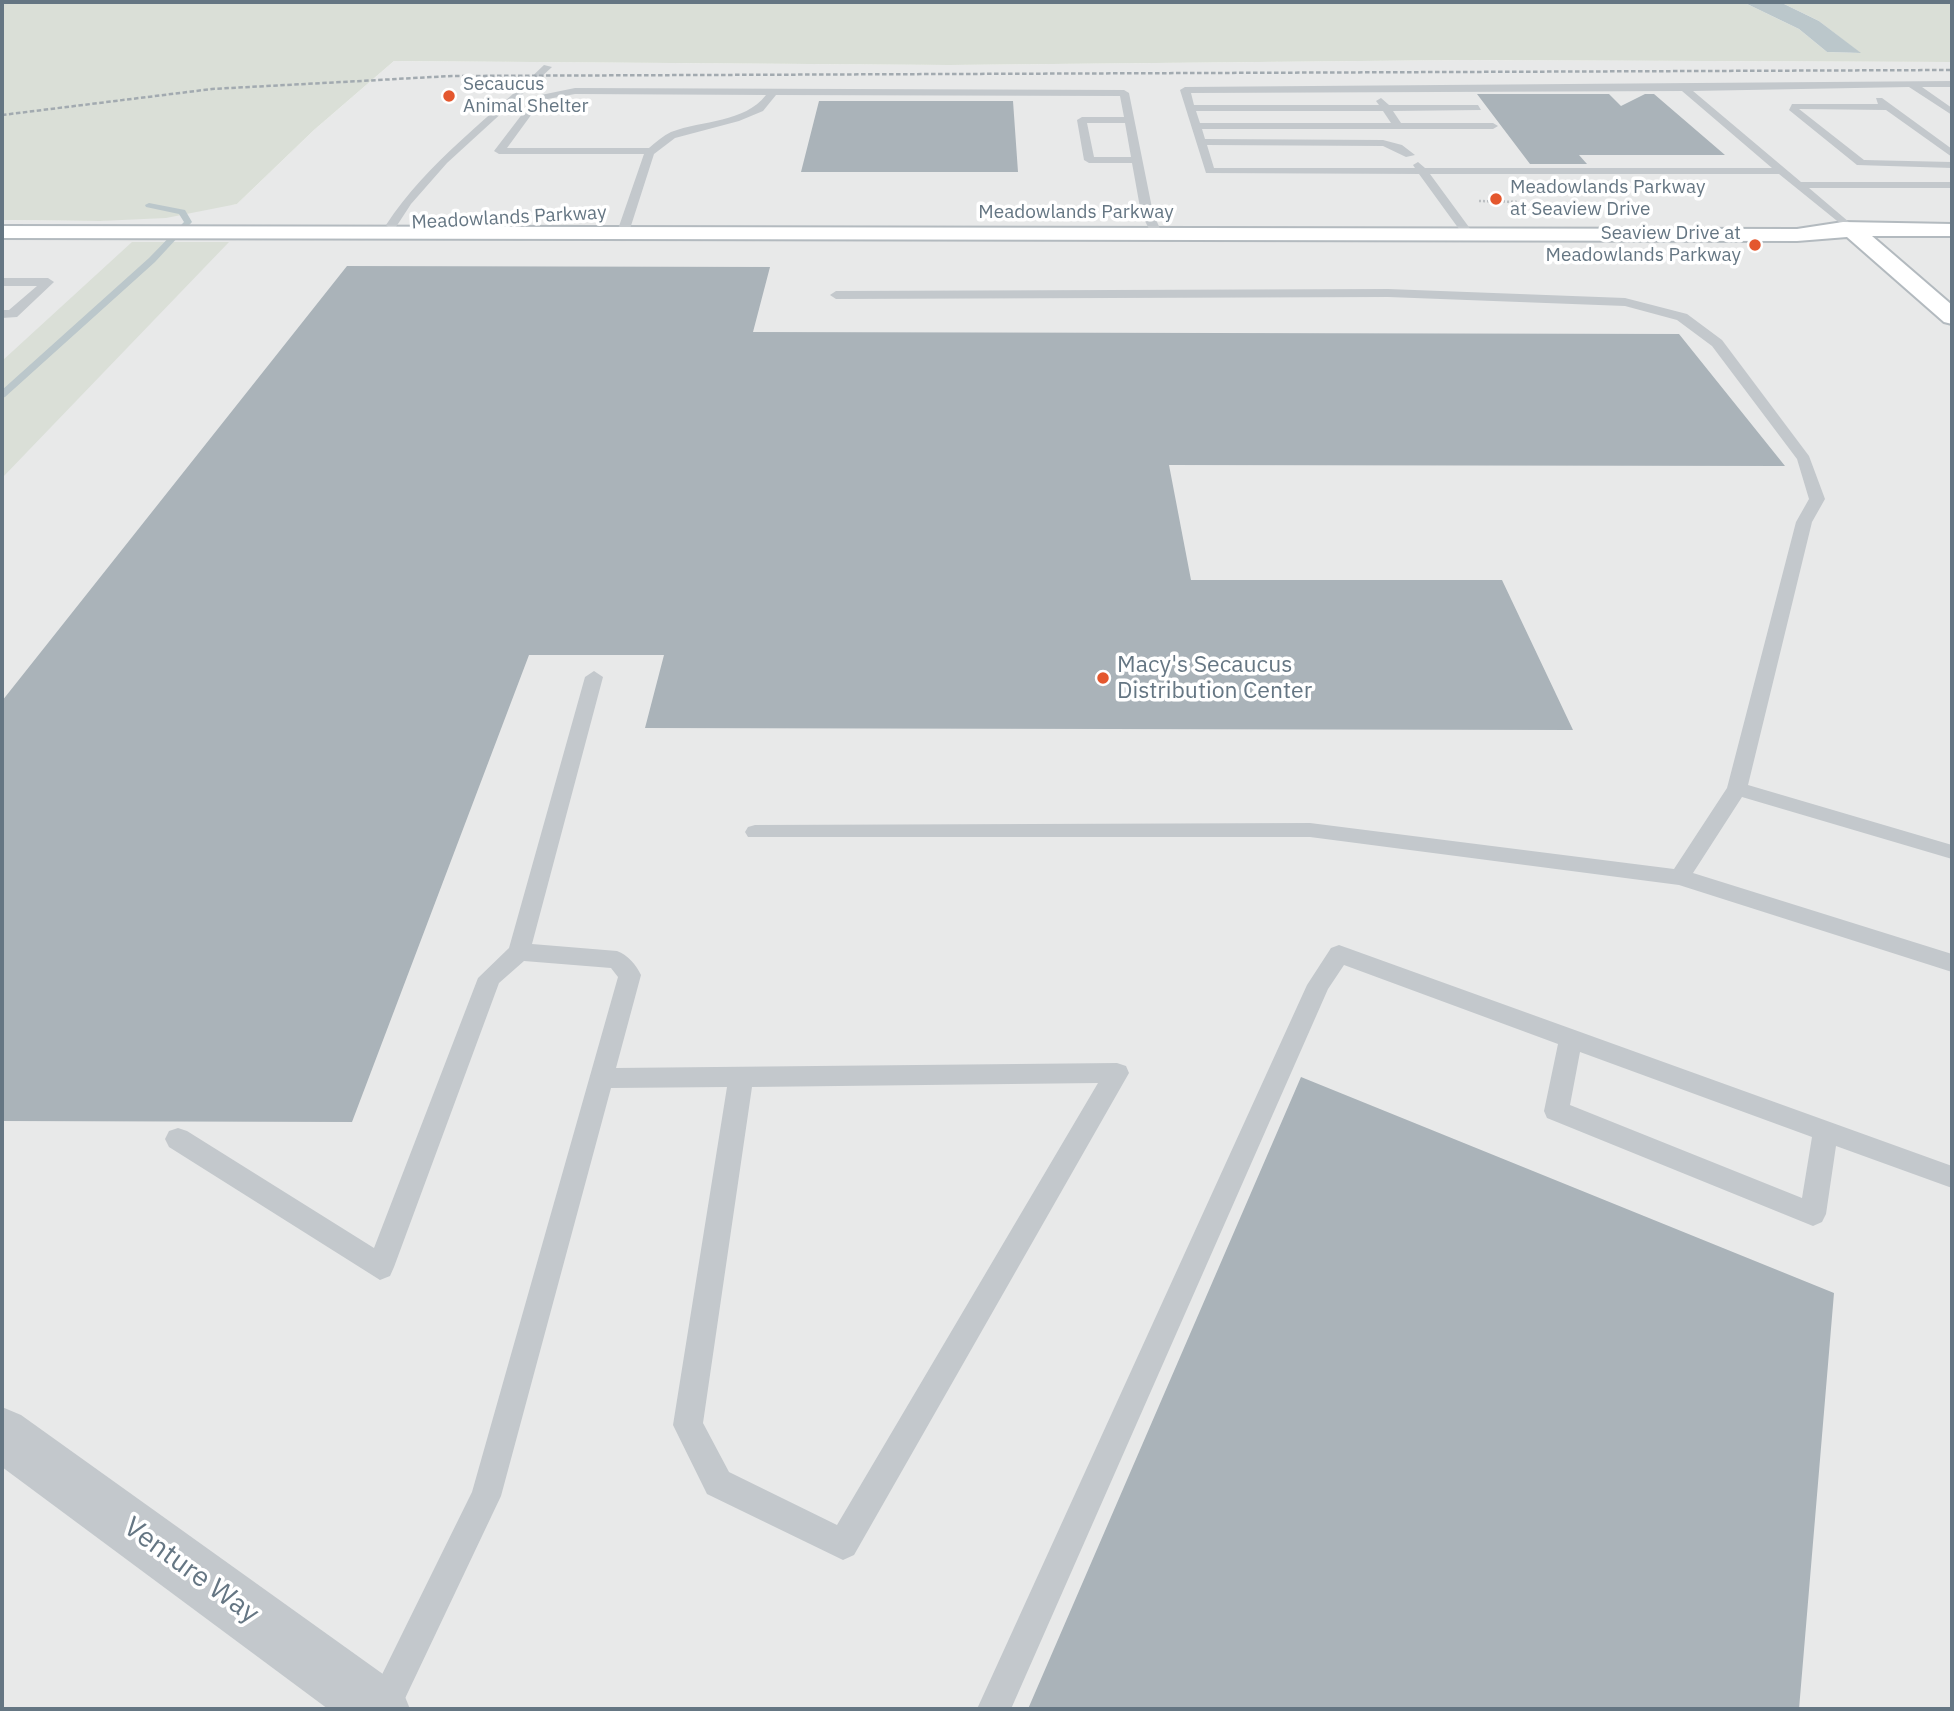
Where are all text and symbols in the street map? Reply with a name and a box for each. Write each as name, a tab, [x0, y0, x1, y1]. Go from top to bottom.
place label: Secaucus Animal Shelter	[463, 74, 588, 118]
marker: Secaucus Animal Shelter	[441, 88, 457, 104]
place label: Meadowlands Parkway at Seaview Drive	[1510, 177, 1705, 221]
marker: Meadowlands Parkway at Seaview Drive	[1488, 191, 1504, 207]
street label: Meadowlands Parkway	[411, 202, 607, 234]
street label: Meadowlands Parkway	[978, 202, 1174, 224]
place label: Seaview Drive at Meadowlands Parkway	[1546, 223, 1741, 267]
marker: Seaview Drive at Meadowlands Parkway	[1747, 237, 1763, 253]
place label: Macy's Secaucus Distribution Center	[1117, 651, 1312, 705]
marker: Macy's Secaucus Distribution Center	[1095, 670, 1111, 686]
street label: Venture Way	[117, 1511, 265, 1631]

